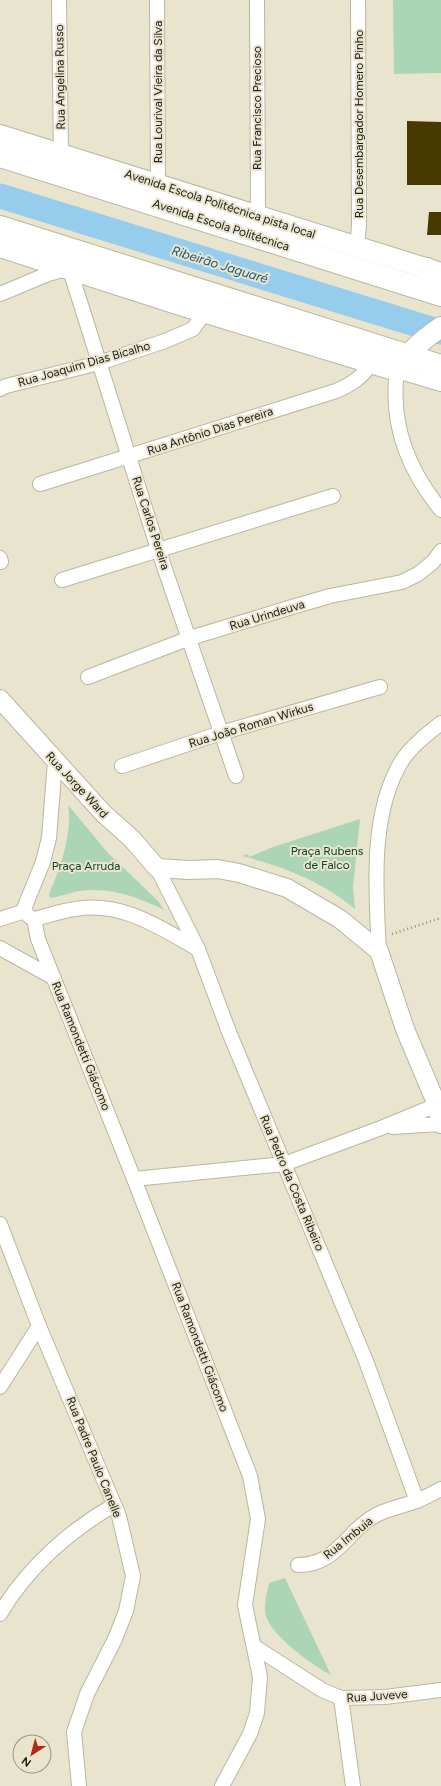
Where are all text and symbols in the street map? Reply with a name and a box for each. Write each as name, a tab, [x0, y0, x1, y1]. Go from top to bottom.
street label: Rua Lourival Vieira da Silva	[151, 21, 165, 163]
street label: Rua Angelina Russo	[52, 24, 68, 130]
street label: Rua Desembargador Homero Pinho	[352, 30, 366, 218]
street label: Rua Francisco Precioso	[250, 46, 264, 170]
street label: Avenida Escola Politécnica pista local	[123, 166, 317, 242]
street label: Avenida Escola Politécnica	[151, 196, 291, 254]
water label: Ribeirão Jaguaré	[170, 243, 270, 286]
street label: Rua Joaquim Dias Bicalho	[16, 338, 152, 390]
street label: Rua Antônio Dias Pereira	[145, 404, 275, 458]
street label: Rua Carlos Pereira	[129, 475, 173, 571]
street label: Rua Urindeuva	[228, 597, 306, 633]
street label: Rua João Roman Wirkus	[187, 699, 315, 751]
street label: Rua Jorge Ward	[43, 749, 111, 821]
park label: Praça Rubens de Falco	[291, 844, 364, 872]
park label: Praça Arruda	[52, 859, 120, 873]
street label: Rua Ramondetti Giácomo	[49, 979, 113, 1113]
street label: Rua Pedro da Costa Ribeiro	[257, 1113, 327, 1253]
street label: Rua Ramondetti Giácomo	[169, 1280, 231, 1414]
street label: Rua Padre Paulo Canelle	[63, 1395, 125, 1520]
street label: Rua Imbuia	[321, 1514, 375, 1562]
street label: Rua Juveve	[346, 1687, 409, 1705]
north arrow	[12, 1734, 52, 1774]
text: N	[19, 1754, 34, 1769]

